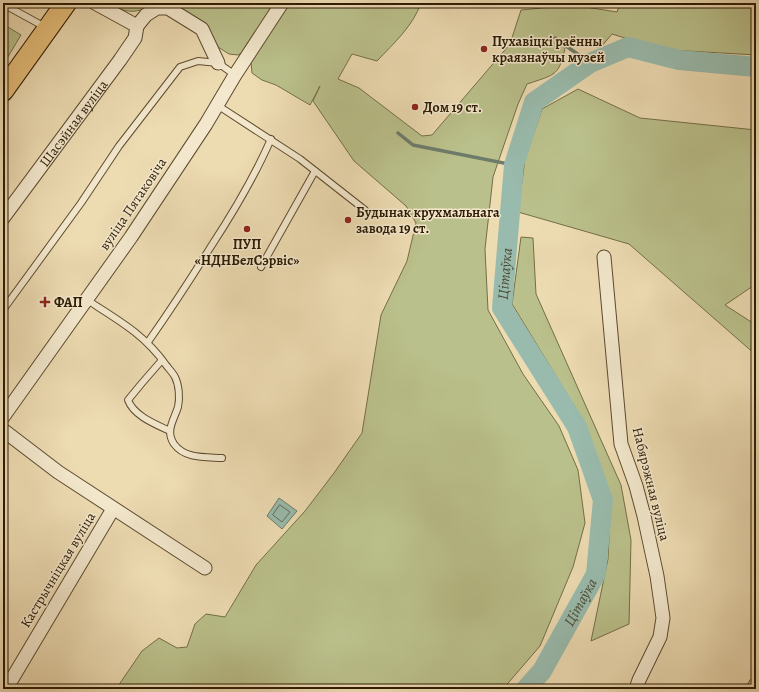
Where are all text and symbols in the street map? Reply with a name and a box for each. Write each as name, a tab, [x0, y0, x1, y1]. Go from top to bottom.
place label: Пухавіцкі раённы краязнаўчы музей	[492, 32, 605, 67]
marker: Пухавіцкі раённы краязнаўчы музей	[479, 44, 489, 54]
street label: Шасэйная вуліца	[35, 75, 112, 171]
place label: Дом 19 ст.	[423, 98, 482, 117]
marker: Дом 19 ст.	[410, 102, 420, 112]
street label: вуліца Пятаковіча	[95, 153, 171, 254]
place label: Будынак крухмальнага завода 19 ст.	[356, 203, 500, 238]
marker: Будынак крухмальнага завода 19 ст.	[343, 215, 353, 225]
marker: ПУП «НДНБелСэрвіс»	[242, 224, 252, 234]
place label: ПУП «НДНБелСэрвіс»	[194, 235, 300, 270]
water label: Цітаўка	[493, 247, 517, 300]
place label: ФАП	[54, 293, 83, 312]
marker: ФАП	[39, 296, 51, 308]
street label: Набярэжная вуліца	[628, 425, 674, 544]
street label: Кастрычніцкая вуліца	[16, 508, 100, 631]
water label: Цітаўка	[559, 575, 602, 630]

